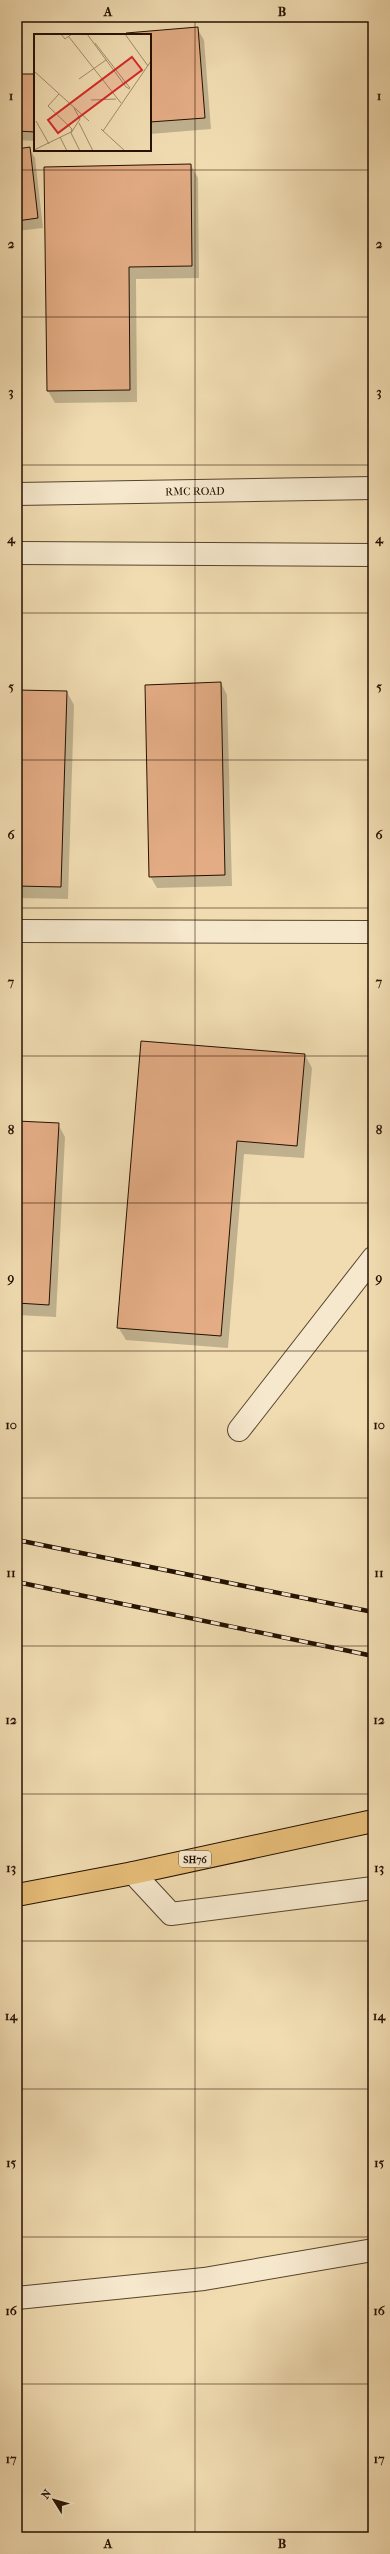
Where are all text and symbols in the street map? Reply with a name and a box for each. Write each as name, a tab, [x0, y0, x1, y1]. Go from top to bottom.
text: A	[103, 4, 113, 19]
text: B	[278, 4, 287, 19]
inset map	[34, 34, 151, 151]
text: 1	[9, 88, 14, 103]
text: 1	[377, 88, 382, 103]
text: 2	[8, 236, 15, 251]
text: 2	[376, 236, 383, 251]
text: 3	[8, 384, 14, 400]
text: 3	[376, 384, 382, 400]
street label: RMC ROAD	[165, 485, 225, 499]
text: 4	[6, 531, 16, 547]
text: 4	[374, 531, 384, 547]
text: 5	[8, 679, 14, 694]
text: 5	[376, 679, 382, 694]
text: 6	[7, 827, 15, 842]
text: 6	[375, 827, 383, 842]
text: 7	[7, 974, 15, 989]
text: 7	[375, 974, 383, 989]
text: 8	[8, 1122, 15, 1137]
text: 8	[376, 1122, 383, 1137]
text: 9	[7, 1270, 15, 1286]
text: 9	[375, 1270, 383, 1286]
text: 10	[5, 1417, 17, 1432]
text: 10	[373, 1417, 385, 1432]
text: 11	[6, 1565, 16, 1580]
text: 11	[374, 1565, 384, 1580]
text: 12	[5, 1712, 17, 1727]
text: 12	[373, 1712, 385, 1727]
road number: SH76	[179, 1851, 211, 1867]
text: 13	[6, 1860, 16, 1876]
text: 13	[374, 1860, 384, 1876]
text: 14	[5, 2008, 18, 2024]
text: 14	[373, 2008, 386, 2024]
text: 15	[6, 2155, 16, 2170]
text: 15	[374, 2155, 384, 2170]
text: 16	[5, 2303, 18, 2318]
text: 16	[373, 2303, 386, 2318]
text: 17	[6, 2451, 17, 2466]
text: 17	[374, 2451, 385, 2466]
north arrow	[34, 2480, 74, 2520]
text: N	[39, 2487, 55, 2502]
text: A	[103, 2536, 113, 2551]
text: B	[278, 2536, 287, 2551]

